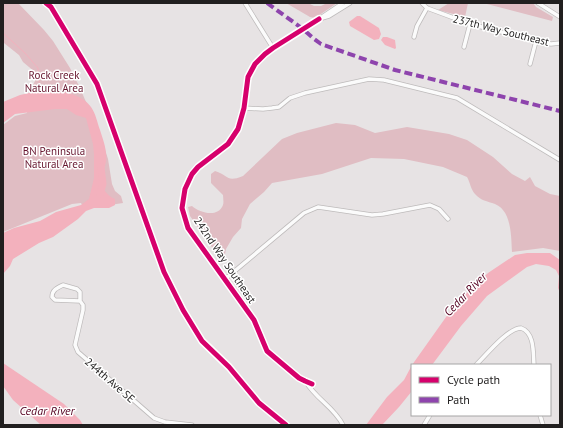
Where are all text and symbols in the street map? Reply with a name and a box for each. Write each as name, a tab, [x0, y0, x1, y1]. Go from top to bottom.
street label: 237th Way Southeast	[451, 11, 551, 49]
park label: Rock Creek Natural Area	[25, 68, 83, 95]
park label: BN Peninsula Natural Area	[23, 144, 85, 171]
street label: 242nd Way Southeast	[191, 214, 259, 306]
water label: Cedar River	[440, 268, 490, 319]
street label: 244th Ave SE	[82, 354, 138, 406]
legend	[411, 364, 551, 416]
text: Cycle path	[447, 372, 500, 387]
text: Path	[447, 392, 470, 407]
water label: Cedar River	[19, 403, 76, 418]

